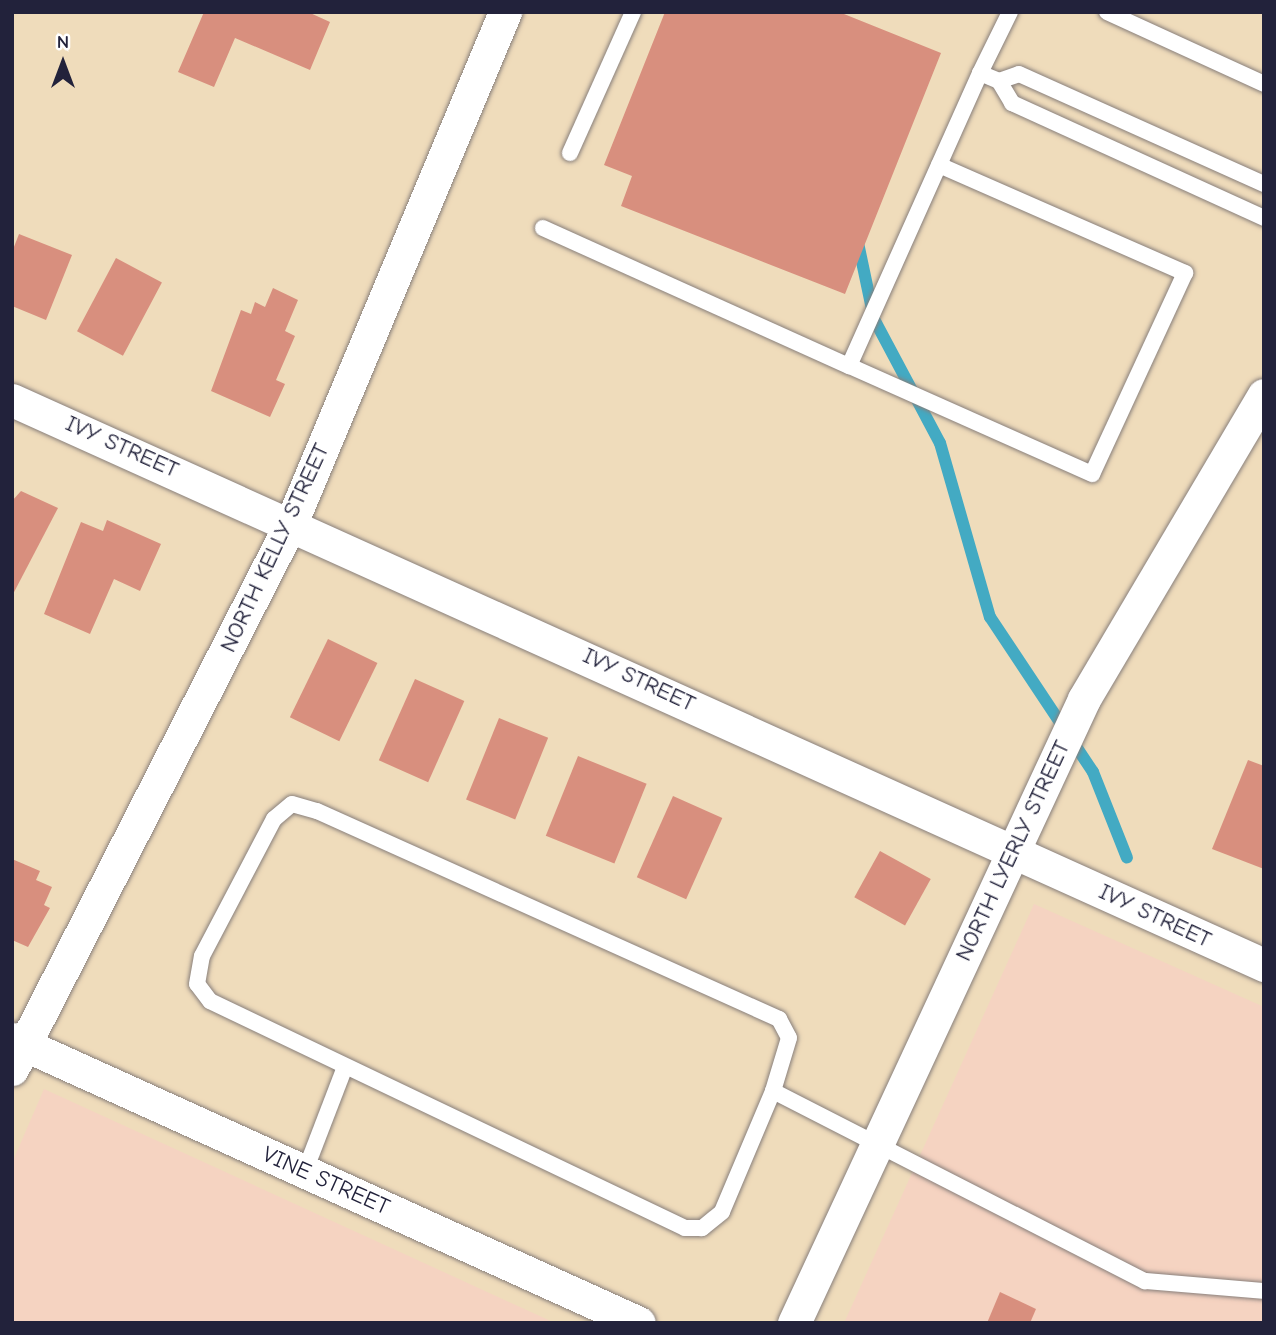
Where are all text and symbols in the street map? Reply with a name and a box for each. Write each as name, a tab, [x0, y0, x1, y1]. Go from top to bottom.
north arrow	[28, 28, 98, 98]
text: N	[57, 31, 69, 53]
street label: IVY STREET	[61, 410, 183, 484]
street label: NORTH KELLY STREET	[214, 439, 336, 657]
street label: IVY STREET	[578, 642, 700, 718]
street label: NORTH LYERLY STREET	[950, 736, 1076, 966]
street label: IVY STREET	[1094, 878, 1216, 954]
street label: VINE STREET	[258, 1141, 394, 1221]

